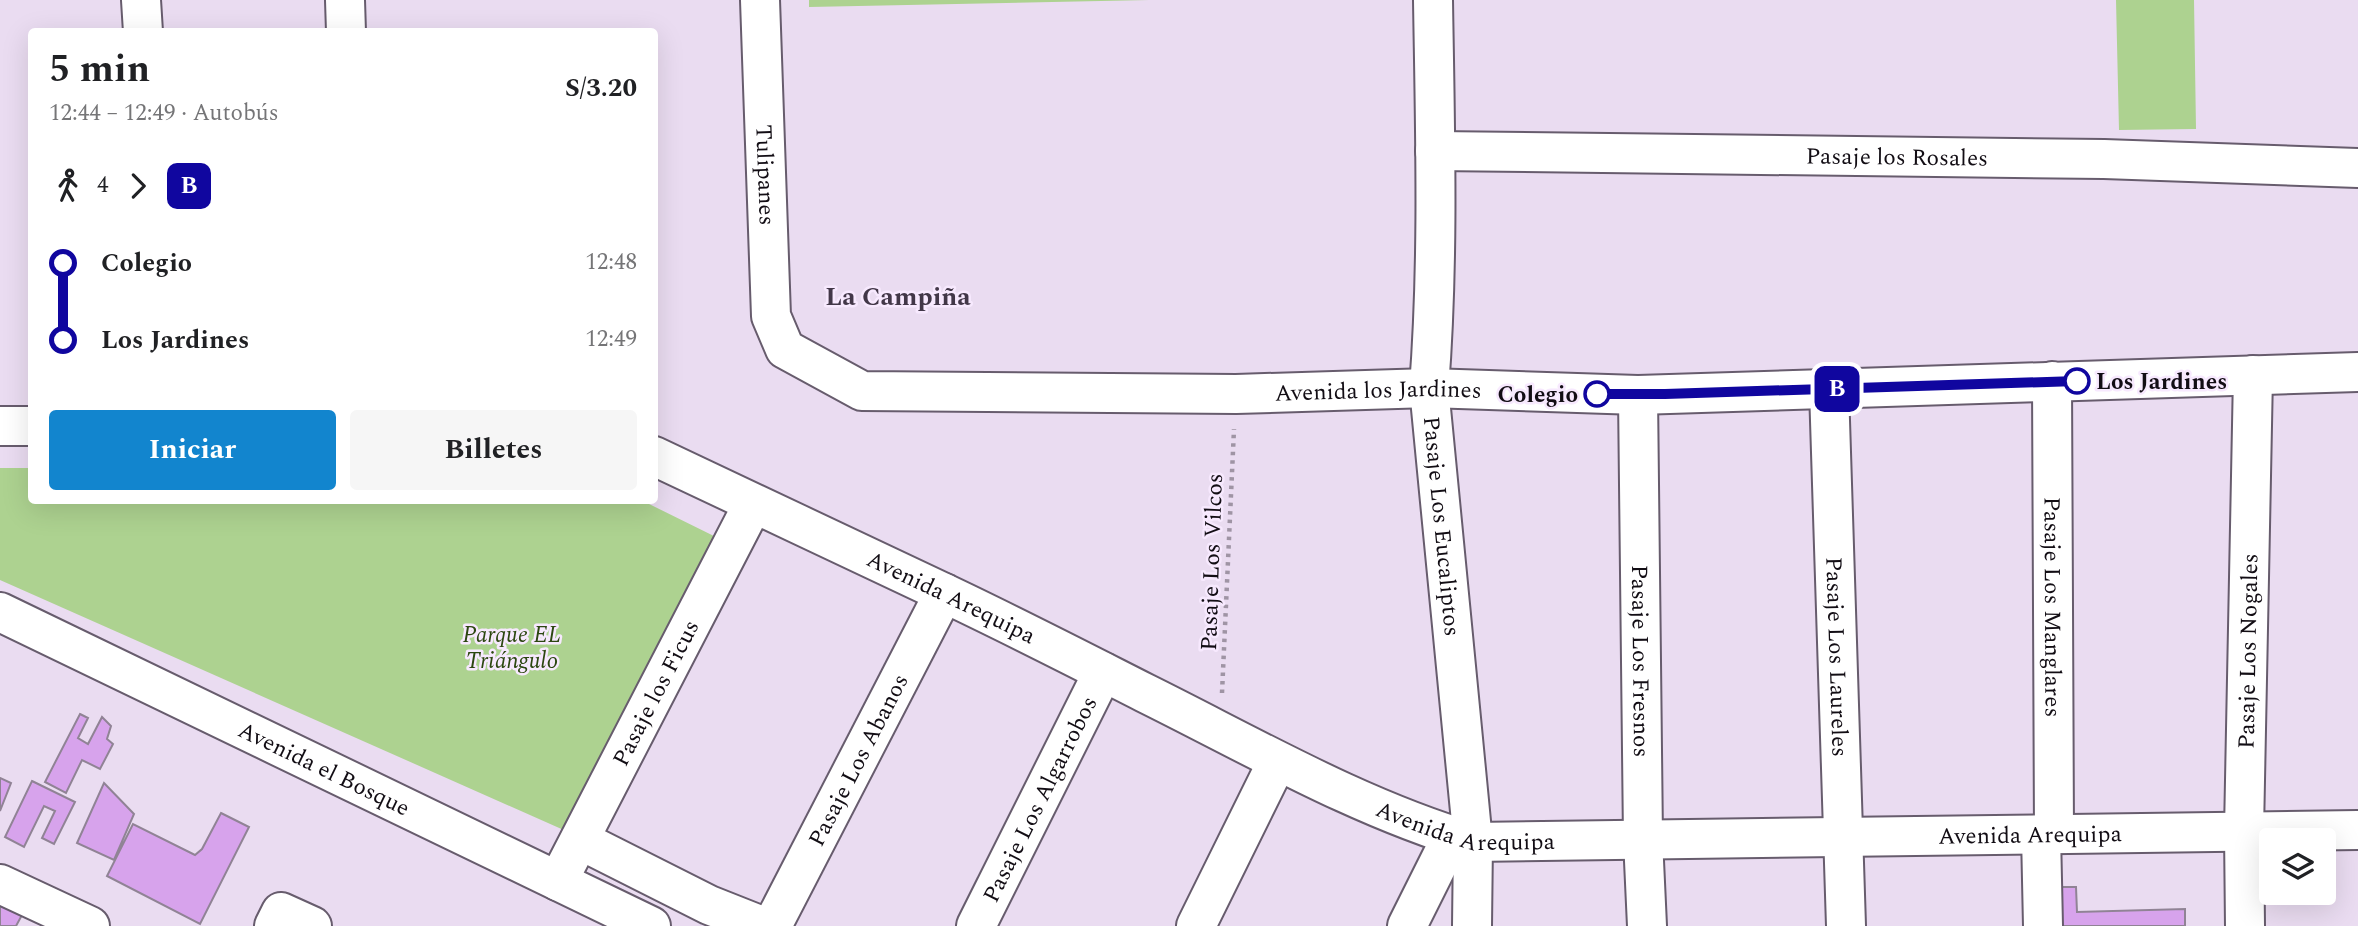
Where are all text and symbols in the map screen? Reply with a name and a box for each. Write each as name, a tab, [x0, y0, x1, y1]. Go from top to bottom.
text: 5 min	[49, 41, 150, 99]
text: S/3.20	[565, 68, 637, 108]
text: 12:44 – 12:49 · Autobús	[49, 96, 279, 131]
street label: Tulipanes	[745, 124, 784, 226]
street label: Pasaje los Rosales	[1806, 139, 1988, 177]
icon: walk	[49, 167, 87, 205]
icon: forward	[119, 167, 157, 205]
text: 4	[97, 168, 109, 203]
text: B	[181, 168, 197, 204]
text: Colegio	[101, 243, 192, 283]
text: 12:48	[585, 245, 637, 280]
district label: La Campiña	[825, 277, 971, 317]
text: Los Jardines	[101, 320, 249, 360]
text: 12:49	[585, 322, 637, 357]
place label: Los Jardines	[2096, 365, 2227, 400]
line badge: B	[1814, 366, 1860, 412]
marker: Los Jardines	[2064, 368, 2090, 394]
text: B	[1829, 371, 1845, 407]
street label: Avenida los Jardines	[1274, 372, 1482, 412]
place label: Colegio	[1497, 378, 1578, 413]
marker: Colegio	[1584, 381, 1610, 407]
button: Iniciar	[49, 410, 336, 490]
button: Billetes	[350, 410, 637, 490]
street label: Pasaje Los Eucaliptos	[1413, 415, 1469, 638]
street label: Pasaje Los Vilcos	[1192, 473, 1233, 651]
street label: Pasaje Los Manglares	[2034, 497, 2069, 717]
street label: Avenida Arequipa	[860, 543, 1041, 654]
street label: Pasaje Los Nogales	[2230, 553, 2268, 749]
street label: Pasaje Los Laureles	[1815, 556, 1857, 758]
street label: Pasaje Los Fresnos	[1621, 564, 1658, 758]
street label: Pasaje los Ficus	[604, 614, 709, 773]
park label: Parque EL Triángulo	[462, 618, 562, 679]
street label: Pasaje Los Abanos	[800, 668, 918, 853]
street label: Pasaje Los Algarrobos	[974, 690, 1107, 909]
street label: Avenida el Bosque	[232, 713, 415, 826]
street label: Avenida Arequipa	[1370, 792, 1555, 861]
street label: Avenida Arequipa	[1938, 817, 2122, 855]
map controls	[2259, 828, 2336, 905]
button: layers	[2259, 828, 2336, 905]

